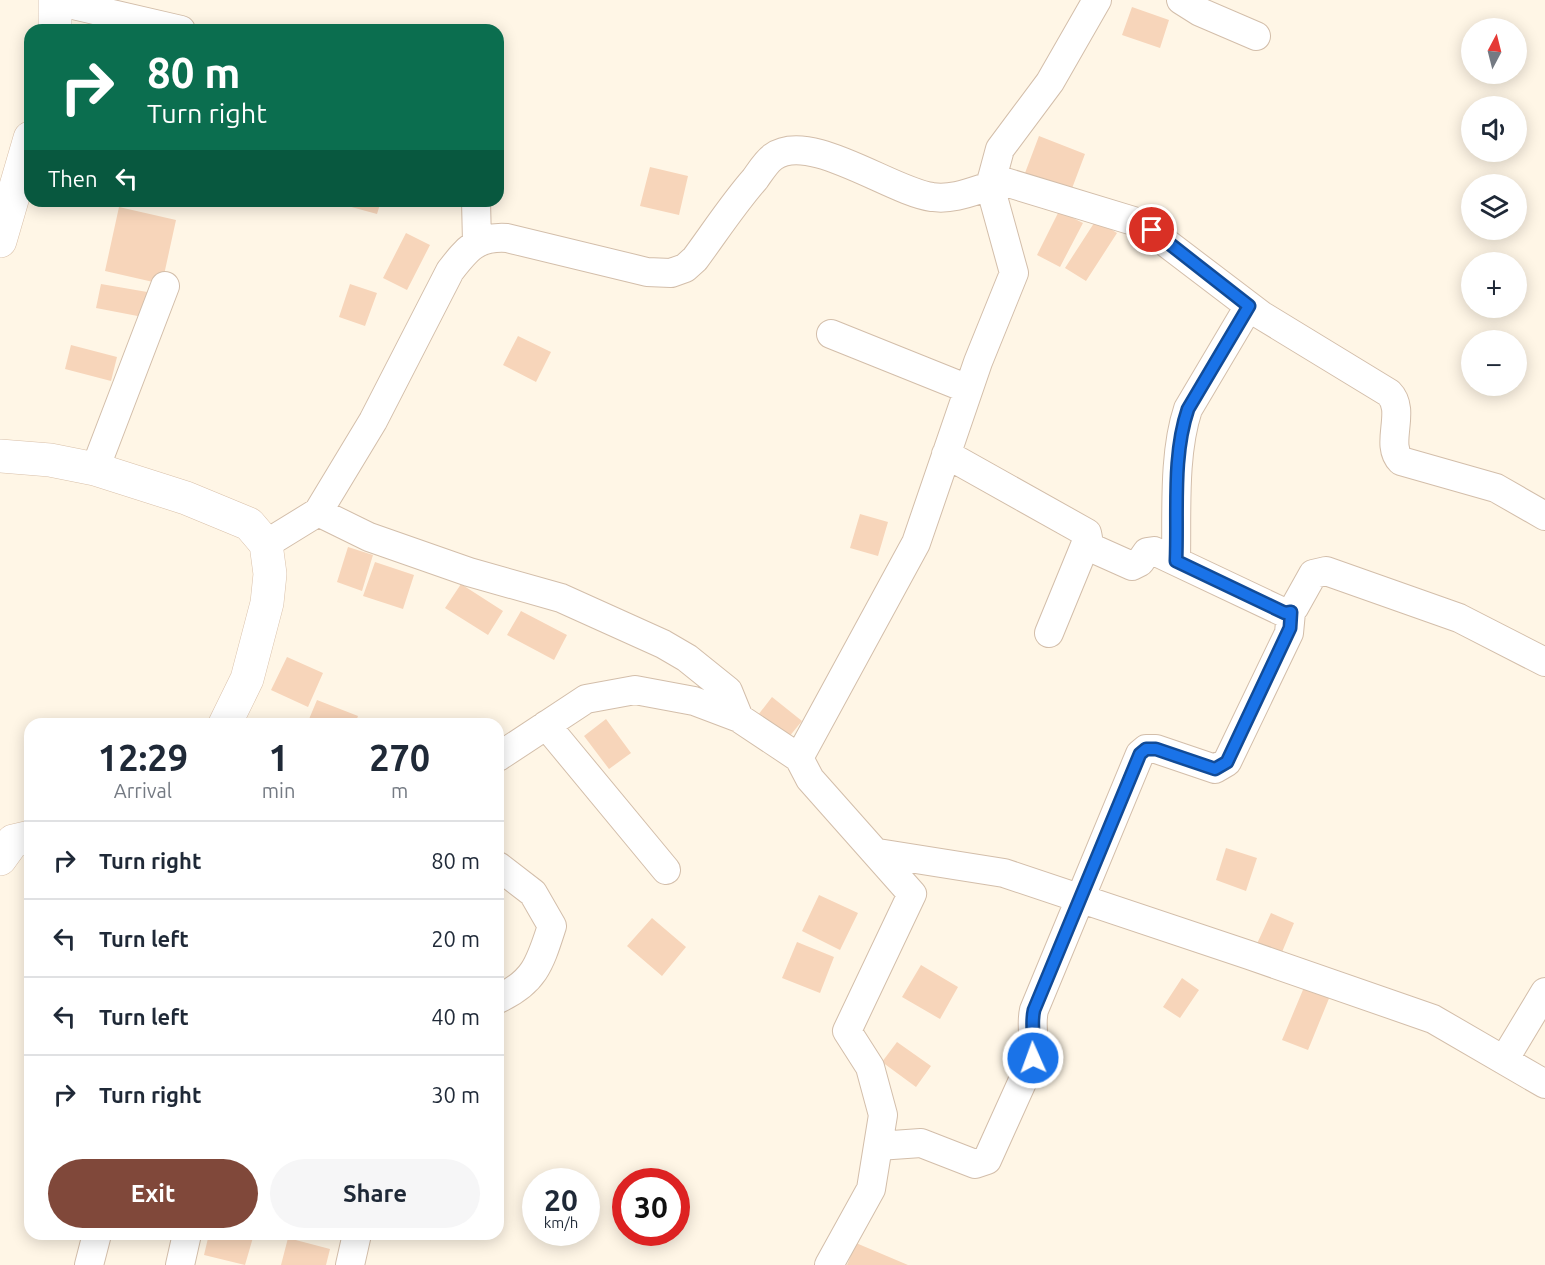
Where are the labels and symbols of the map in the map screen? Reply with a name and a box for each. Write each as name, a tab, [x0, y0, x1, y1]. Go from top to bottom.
north arrow	[1461, 18, 1527, 84]
pin	[1126, 204, 1177, 255]
position arrow	[1001, 1026, 1065, 1090]
speed limit sign: 30	[612, 1168, 690, 1246]

